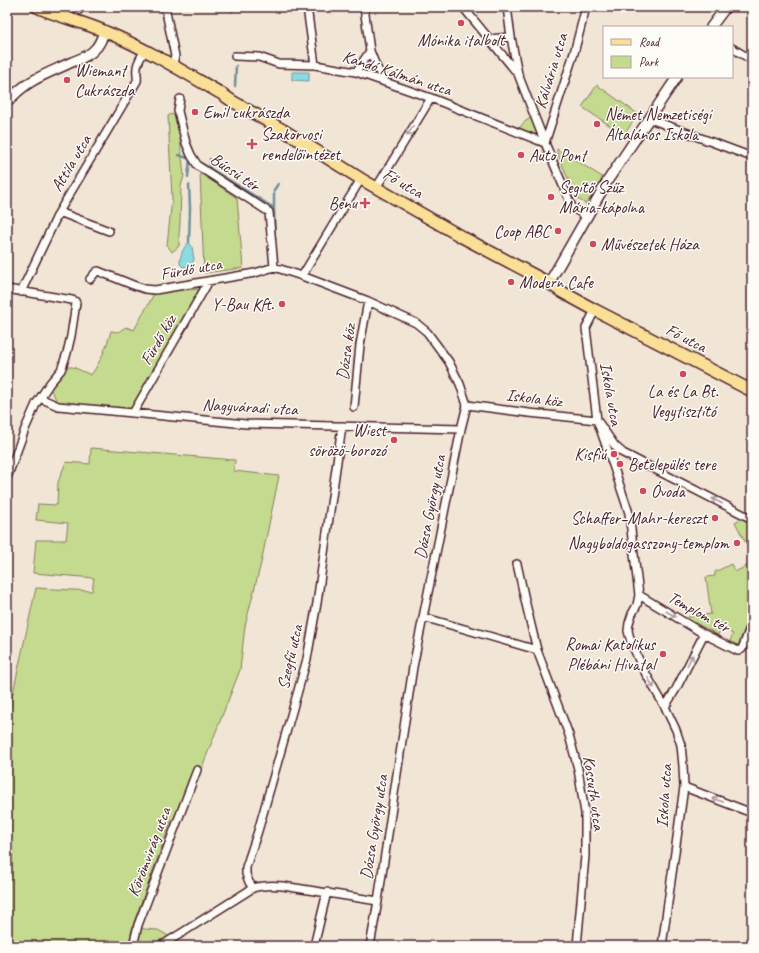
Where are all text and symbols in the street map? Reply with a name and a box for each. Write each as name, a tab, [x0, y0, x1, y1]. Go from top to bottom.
marker: Mónika italbolt	[456, 18, 466, 28]
legend	[603, 26, 733, 78]
street label: Kálvária utca	[530, 29, 573, 111]
place label: Mónika italbolt	[417, 30, 507, 51]
text: Road	[639, 34, 661, 50]
street label: Kandó Kálmán utca	[340, 46, 455, 101]
text: Park	[639, 54, 660, 70]
place label: Wiemant Cukrászda	[75, 60, 136, 101]
marker: Wiemant Cukrászda	[62, 75, 72, 85]
place label: Emil cukrászda	[203, 102, 291, 123]
place label: Német Nemzetiségi Általános Iskola	[605, 104, 713, 145]
marker: Emil cukrászda	[190, 107, 200, 117]
marker: Német Nemzetiségi Általános Iskola	[592, 119, 602, 129]
place label: Szakorvosi rendelőintézet	[261, 124, 342, 165]
one-way arrow	[406, 125, 414, 137]
street label: Attila utca	[46, 130, 97, 195]
marker: Szakorvosi rendelőintézet	[246, 138, 258, 150]
place label: Auto Pont	[529, 145, 588, 166]
street label: Búcsú tér	[206, 148, 265, 197]
marker: Auto Pont	[516, 150, 526, 160]
street label: Fő utca	[379, 163, 428, 203]
place label: Segítő Szűz Mária-kápolna	[559, 177, 645, 218]
marker: Segítő Szűz Mária-kápolna	[546, 192, 556, 202]
place label: Benu	[329, 193, 359, 214]
marker: Benu	[360, 198, 370, 208]
place label: Coop ABC	[494, 221, 552, 242]
marker: Coop ABC	[553, 226, 563, 236]
place label: Művészetek Háza	[601, 234, 700, 255]
marker: Művészetek Háza	[588, 239, 598, 249]
street label: Fürdő utca	[159, 253, 224, 285]
place label: Modern Cafe	[519, 272, 594, 293]
marker: Modern Cafe	[506, 277, 516, 287]
place label: Y-Bau Kft.	[212, 294, 275, 315]
marker: Y-Bau Kft.	[277, 299, 287, 309]
street label: Fürdő köz	[135, 310, 182, 369]
street label: Fő utca	[662, 319, 711, 358]
street label: Dózsa köz	[332, 321, 361, 381]
street label: Iskola utca	[595, 361, 627, 429]
marker: La és La Bt. Vegytisztító	[678, 369, 688, 379]
place label: La és La Bt. Vegytisztító	[648, 381, 719, 422]
street label: Iskola köz	[505, 384, 565, 412]
street label: Nagyváradi utca	[202, 394, 300, 420]
place label: Wiest söröző-borozó	[308, 420, 389, 461]
marker: Wiest söröző-borozó	[389, 435, 399, 445]
place label: Kisfiú	[574, 444, 608, 465]
marker: Kisfiú	[609, 449, 619, 459]
street label: Dózsa György utca	[410, 452, 451, 561]
place label: Betelepülés tere	[628, 454, 717, 475]
marker: Betelepülés tere	[615, 459, 625, 469]
place label: Óvoda	[651, 480, 686, 502]
marker: Óvoda	[638, 486, 648, 496]
one-way arrow	[711, 497, 723, 504]
place label: Schaffer–Mahr-kereszt	[571, 508, 709, 529]
marker: Schaffer–Mahr-kereszt	[710, 513, 720, 523]
place label: Nagyboldogasszony-templom	[568, 533, 731, 554]
marker: Nagyboldogasszony-templom	[732, 538, 742, 548]
street label: Templom tér	[664, 586, 735, 638]
one-way arrow	[665, 611, 677, 619]
street label: Szegfű utca	[272, 622, 308, 691]
place label: Romai Katolikus Plébáni Hivatal	[565, 634, 658, 675]
marker: Romai Katolikus Plébáni Hivatal	[658, 649, 668, 659]
one-way arrow	[687, 655, 695, 667]
one-way arrow	[648, 677, 656, 689]
street label: Kossuth utca	[578, 754, 610, 833]
street label: Iskola utca	[651, 762, 677, 829]
street label: Dózsa György utca	[355, 772, 393, 881]
one-way arrow	[712, 796, 724, 804]
street label: Körömvirág utca	[122, 803, 176, 899]

